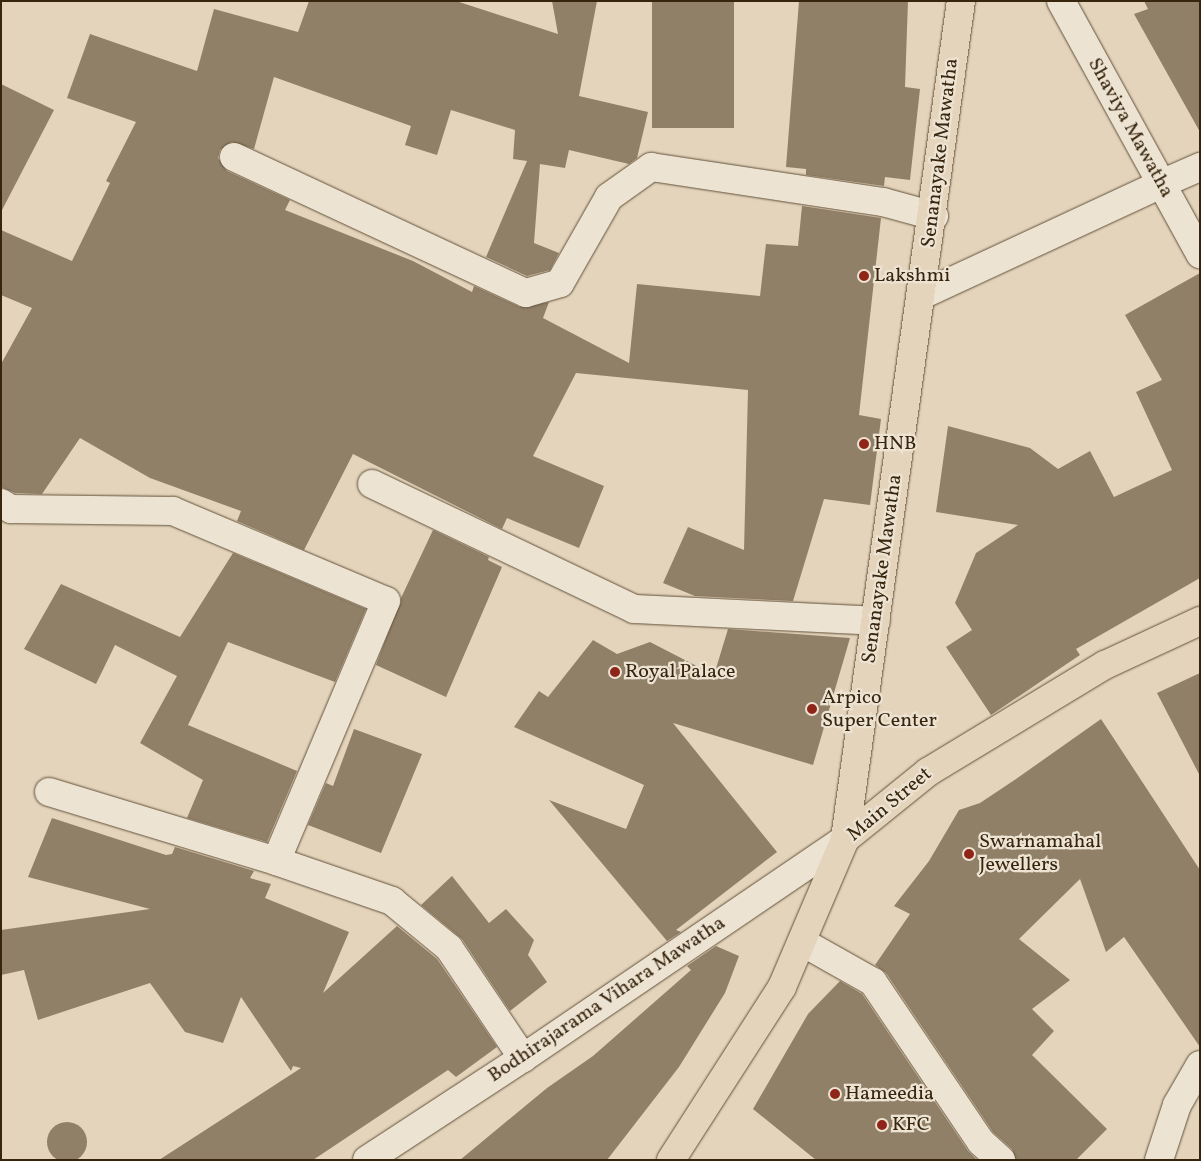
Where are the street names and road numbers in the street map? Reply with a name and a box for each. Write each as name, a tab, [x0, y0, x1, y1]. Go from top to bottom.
street label: Shaviya Mawatha	[1082, 54, 1178, 202]
street label: Senanayake Mawatha	[917, 57, 965, 249]
street label: Senanayake Mawatha	[858, 473, 908, 665]
street label: Main Street	[843, 763, 937, 847]
street label: Bodhirajarama Vihara Mawatha	[484, 911, 730, 1089]

